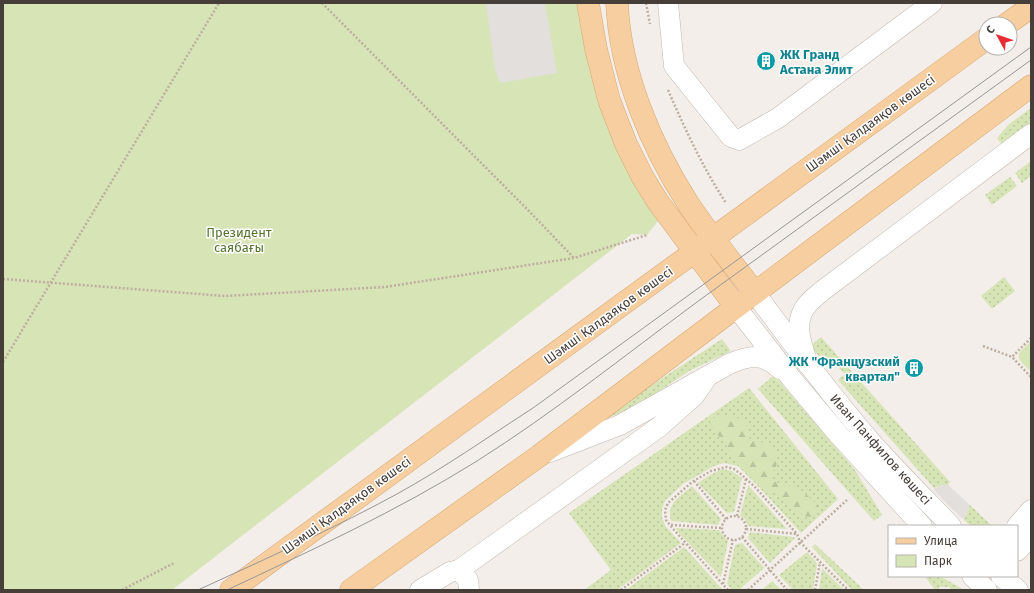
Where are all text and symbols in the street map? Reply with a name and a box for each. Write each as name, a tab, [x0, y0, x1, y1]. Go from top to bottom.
north arrow	[978, 16, 1018, 56]
text: С	[984, 23, 998, 36]
place label: ЖК Гранд Астана Элит	[779, 47, 853, 77]
building icon: ЖК Гранд Астана Элит	[755, 50, 777, 72]
street label: Шәмші Қалдаяқов көшесі	[803, 72, 938, 175]
park label: Президент саябағы	[206, 225, 272, 255]
street label: Шәмші Қалдаяқов көшесі	[541, 264, 676, 367]
place label: ЖК "Французский квартал"	[788, 354, 900, 384]
building icon: ЖК "Французский квартал"	[903, 357, 925, 379]
street label: Иван Панфилов көшесі	[827, 391, 934, 508]
street label: Шәмші Қалдаяқов көшесі	[279, 454, 414, 557]
legend	[888, 525, 1018, 577]
text: Улица	[924, 534, 958, 548]
text: Парк	[924, 554, 953, 568]

